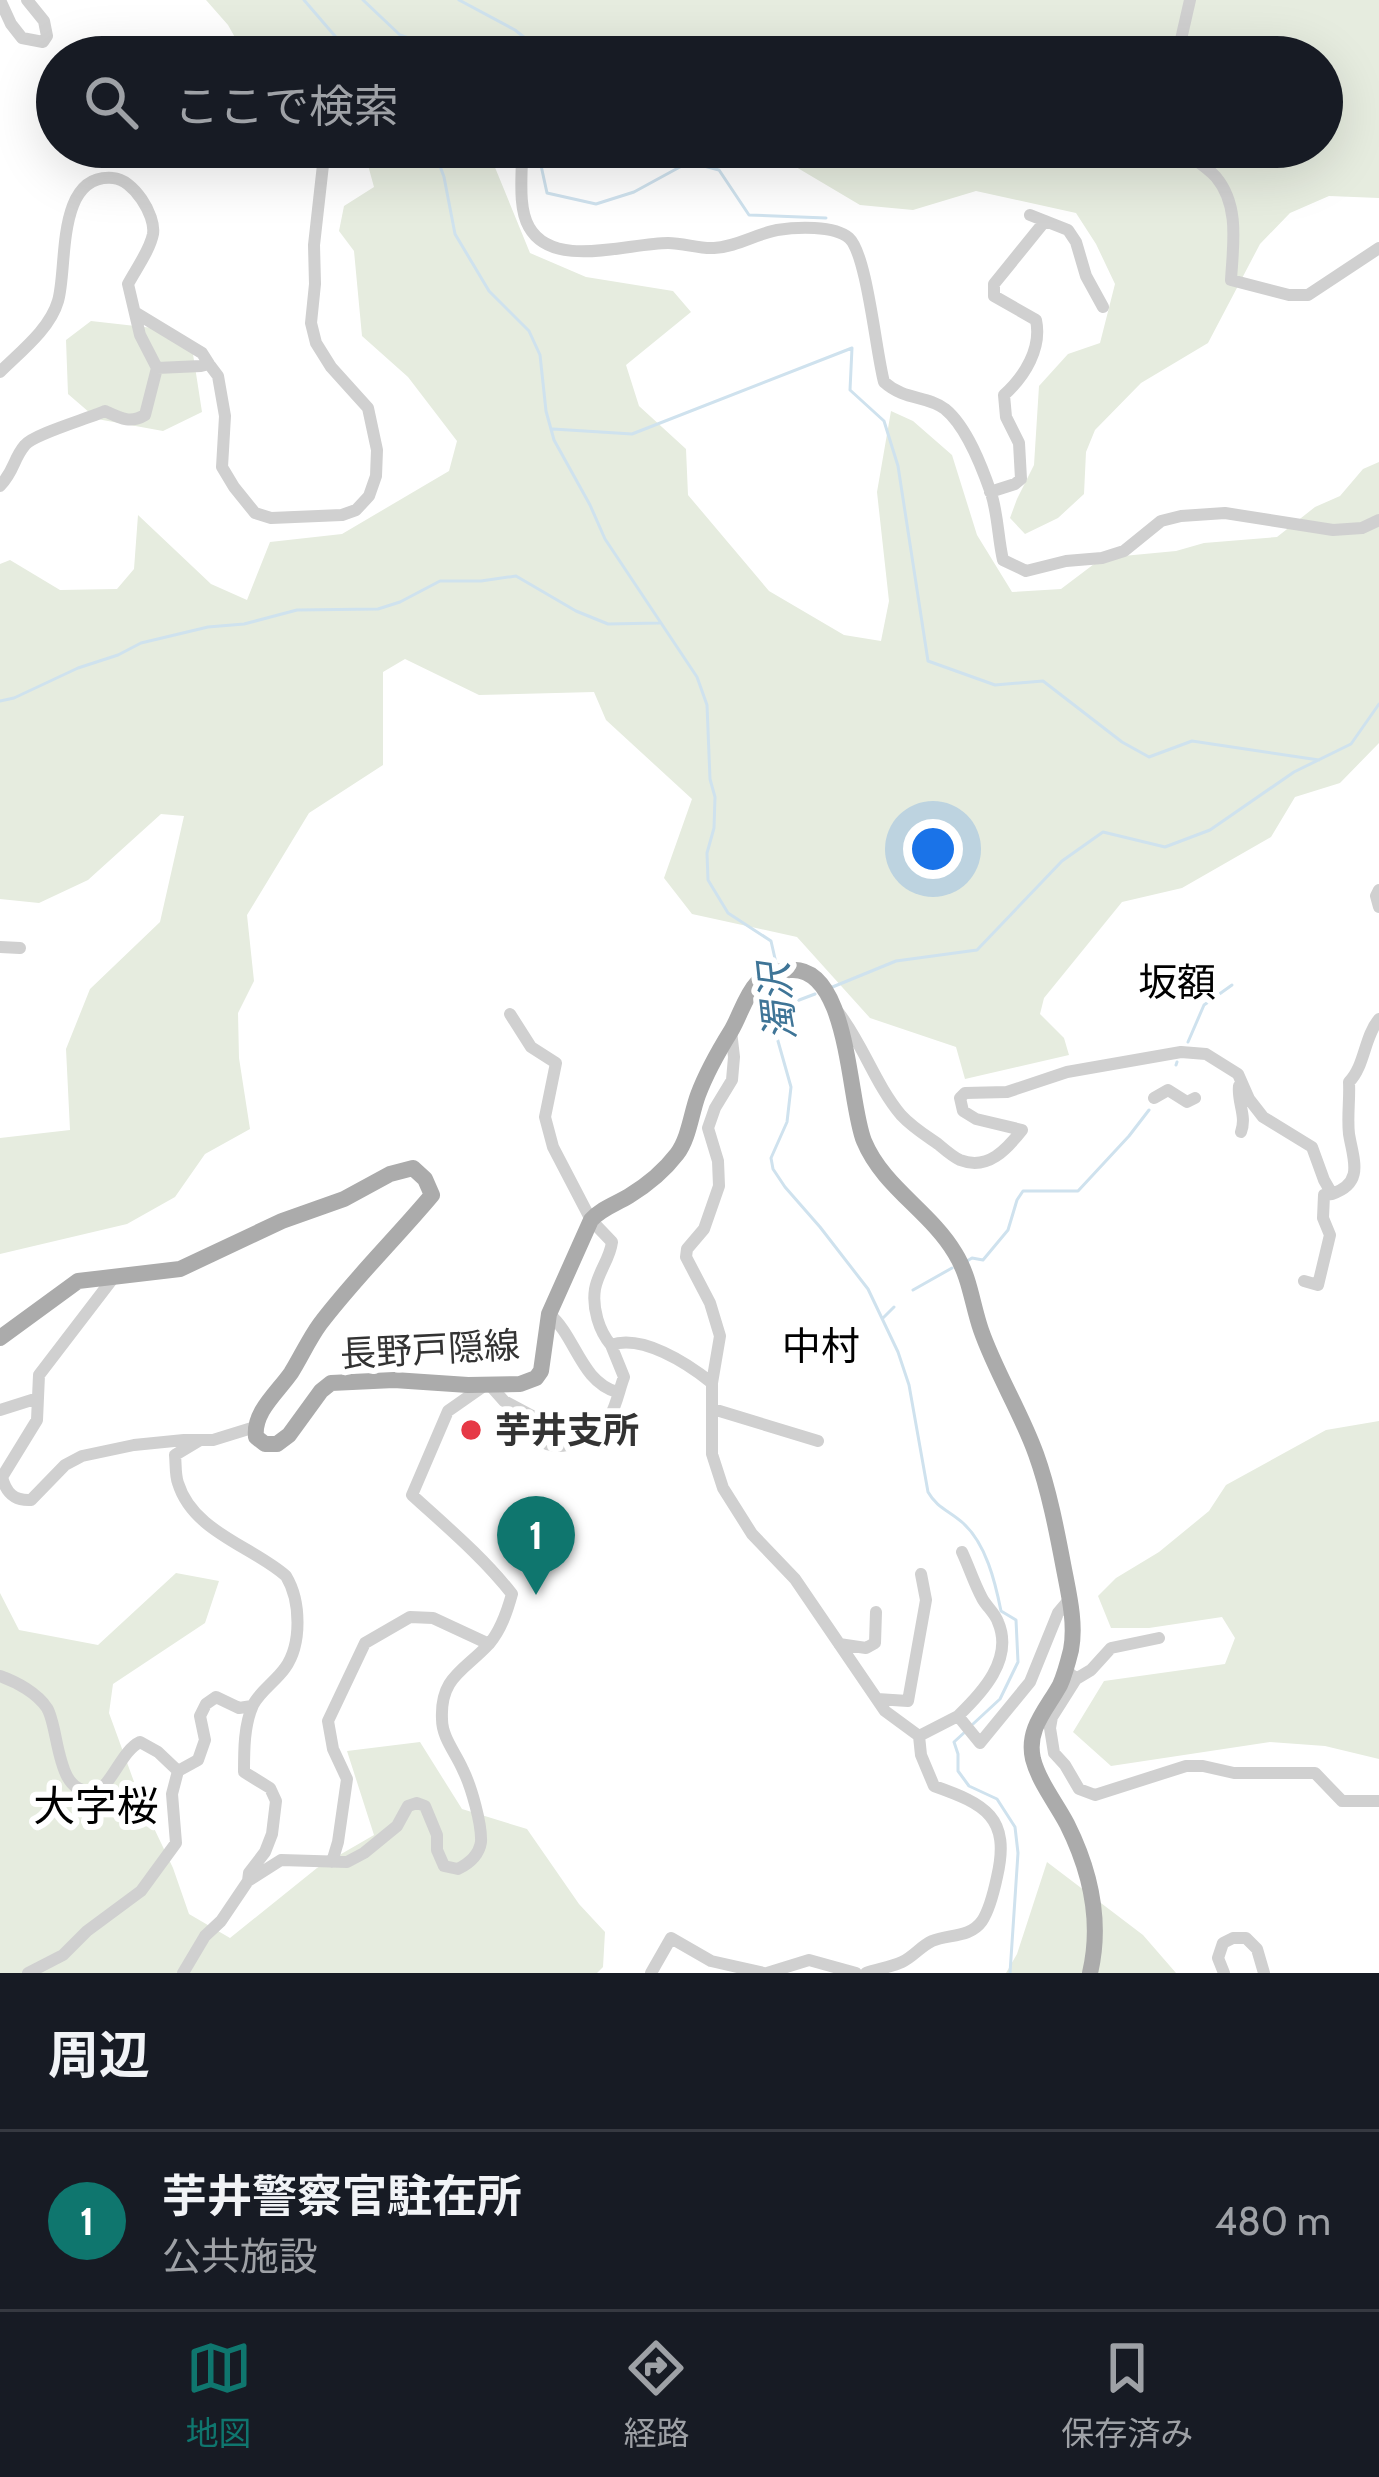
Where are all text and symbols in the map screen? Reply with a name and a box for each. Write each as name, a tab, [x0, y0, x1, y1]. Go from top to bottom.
search box	[36, 36, 1343, 168]
icon: search	[78, 69, 144, 135]
text: ここで検索	[174, 79, 399, 133]
your location	[903, 819, 963, 879]
water label: 濁沢	[749, 956, 805, 1043]
district label: 坂額	[1138, 958, 1216, 1006]
street label: 長野戸隠線	[339, 1322, 521, 1376]
district label: 中村	[782, 1322, 860, 1370]
place label: 芋井支所	[495, 1408, 639, 1452]
marker: 芋井支所	[458, 1417, 484, 1443]
pin: 1	[497, 1496, 575, 1595]
district label: 大字桜	[33, 1780, 159, 1832]
text: 周辺	[48, 2024, 150, 2086]
text: 芋井警察官駐在所	[162, 2169, 522, 2223]
text: 1	[80, 2197, 94, 2245]
text: 480 m	[1215, 2197, 1331, 2245]
text: 公共施設	[162, 2232, 318, 2280]
tab: 地図	[186, 2335, 252, 2455]
tab: 経路	[623, 2335, 689, 2455]
tab: 保存済み	[1061, 2335, 1193, 2455]

